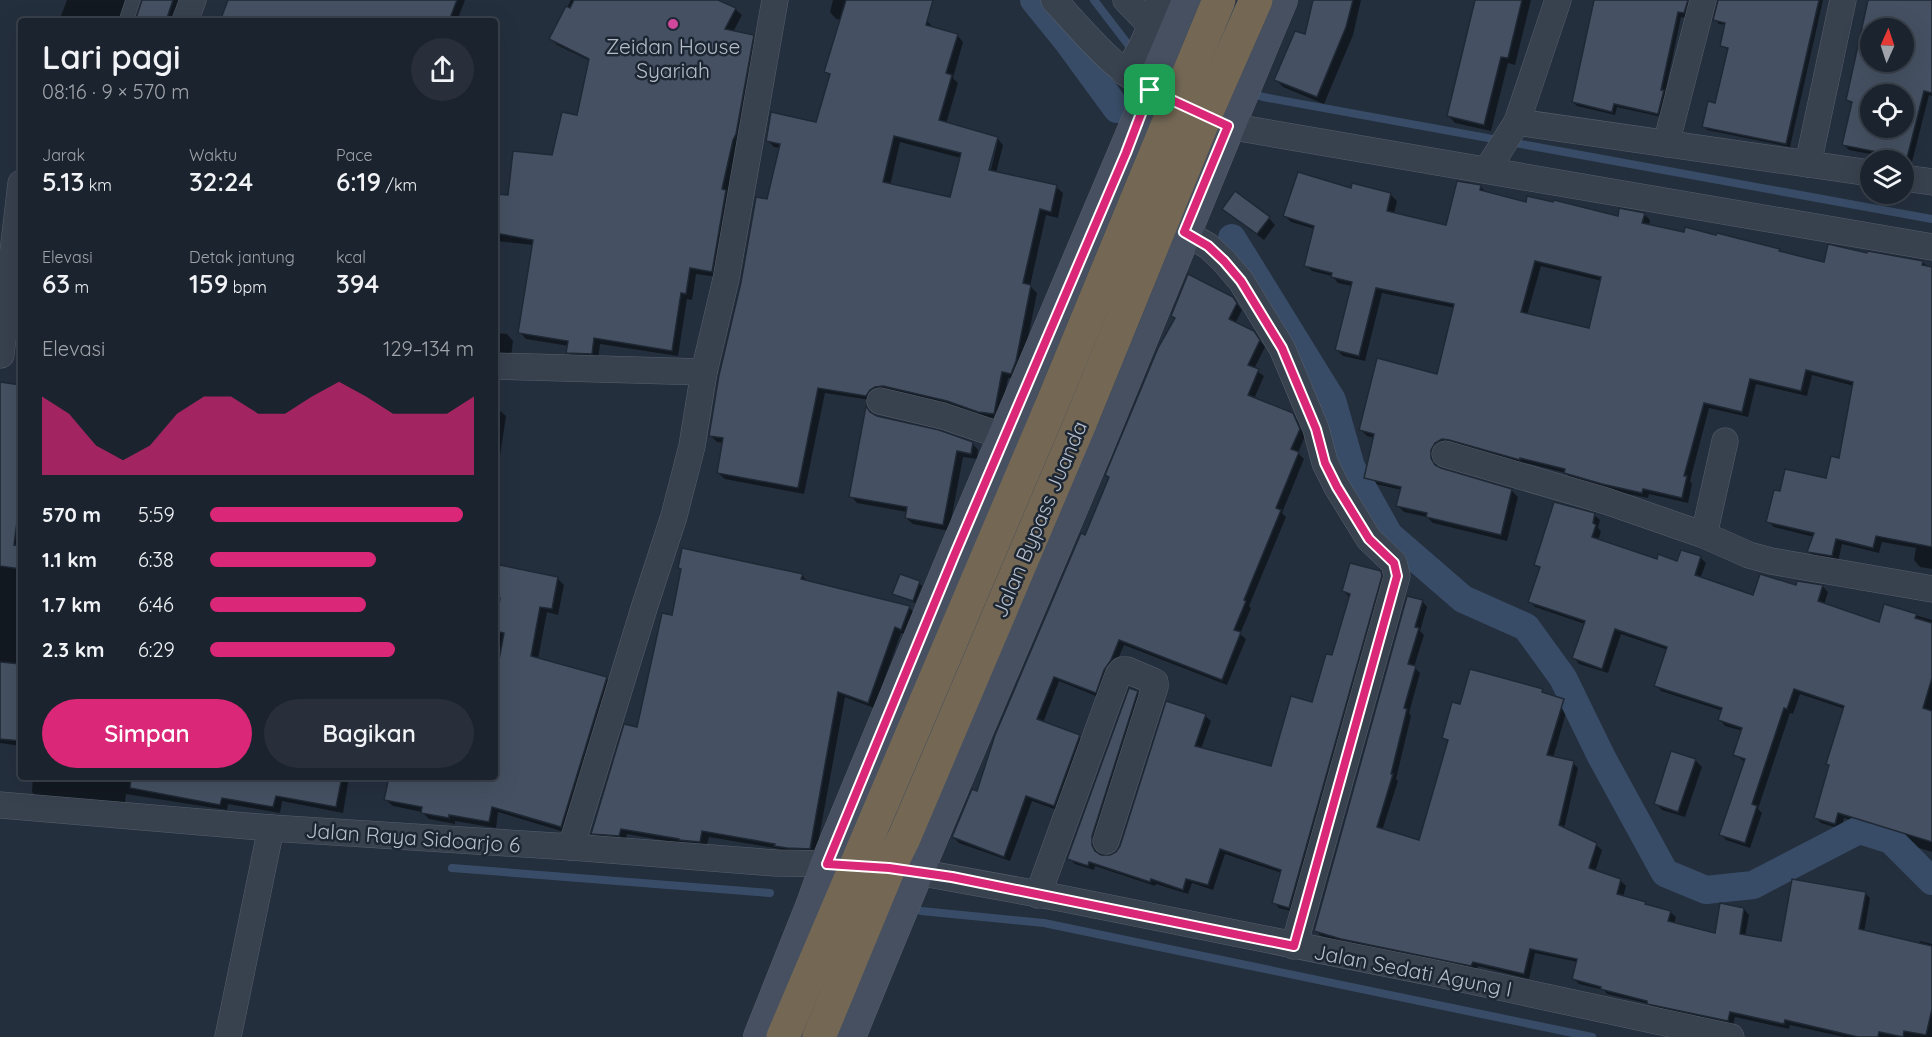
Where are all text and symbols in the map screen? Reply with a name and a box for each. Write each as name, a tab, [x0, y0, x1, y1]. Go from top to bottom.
marker: Zeidan House Syariah	[666, 17, 680, 31]
north arrow	[1860, 18, 1914, 72]
map controls	[1860, 18, 1914, 204]
place label: Zeidan House Syariah	[606, 33, 740, 83]
text: Lari pagi	[42, 36, 181, 77]
button: share	[411, 38, 474, 101]
pin	[1124, 64, 1175, 115]
icon: arrive	[1133, 73, 1166, 106]
text: 08:16 · 9 × 570 m	[42, 79, 190, 104]
button: locate	[1860, 84, 1914, 138]
text: Jarak	[42, 145, 85, 165]
text: Waktu	[189, 145, 237, 165]
text: Pace	[336, 145, 372, 165]
button: layers	[1860, 150, 1914, 204]
text: 5.13	[42, 165, 84, 198]
text: 32:24	[189, 165, 253, 198]
text: 6:19	[336, 165, 381, 198]
text: km	[84, 175, 112, 195]
text: /km	[381, 175, 417, 195]
text: Elevasi	[42, 247, 93, 267]
text: Detak jantung	[189, 247, 295, 267]
text: kcal	[336, 247, 366, 267]
text: 63	[42, 267, 70, 300]
text: 159	[189, 267, 228, 300]
text: 394	[336, 267, 379, 300]
text: m	[70, 277, 89, 297]
text: bpm	[228, 277, 267, 297]
text: Elevasi	[42, 336, 105, 361]
text: 129–134 m	[383, 336, 474, 361]
street label: Jalan Bypass Juanda	[986, 417, 1092, 621]
text: 570 m	[42, 502, 101, 527]
text: 5:59	[138, 502, 175, 527]
text: 1.1 km	[42, 547, 97, 572]
text: 6:38	[138, 547, 174, 572]
text: 1.7 km	[42, 592, 101, 617]
text: 6:46	[138, 592, 174, 617]
text: 2.3 km	[42, 637, 105, 662]
text: 6:29	[138, 637, 175, 662]
button: Simpan	[42, 699, 252, 768]
button: Bagikan	[264, 699, 474, 768]
street label: Jalan Raya Sidoarjo 6	[305, 817, 521, 857]
street label: Jalan Sedati Agung I	[1312, 938, 1514, 1002]

